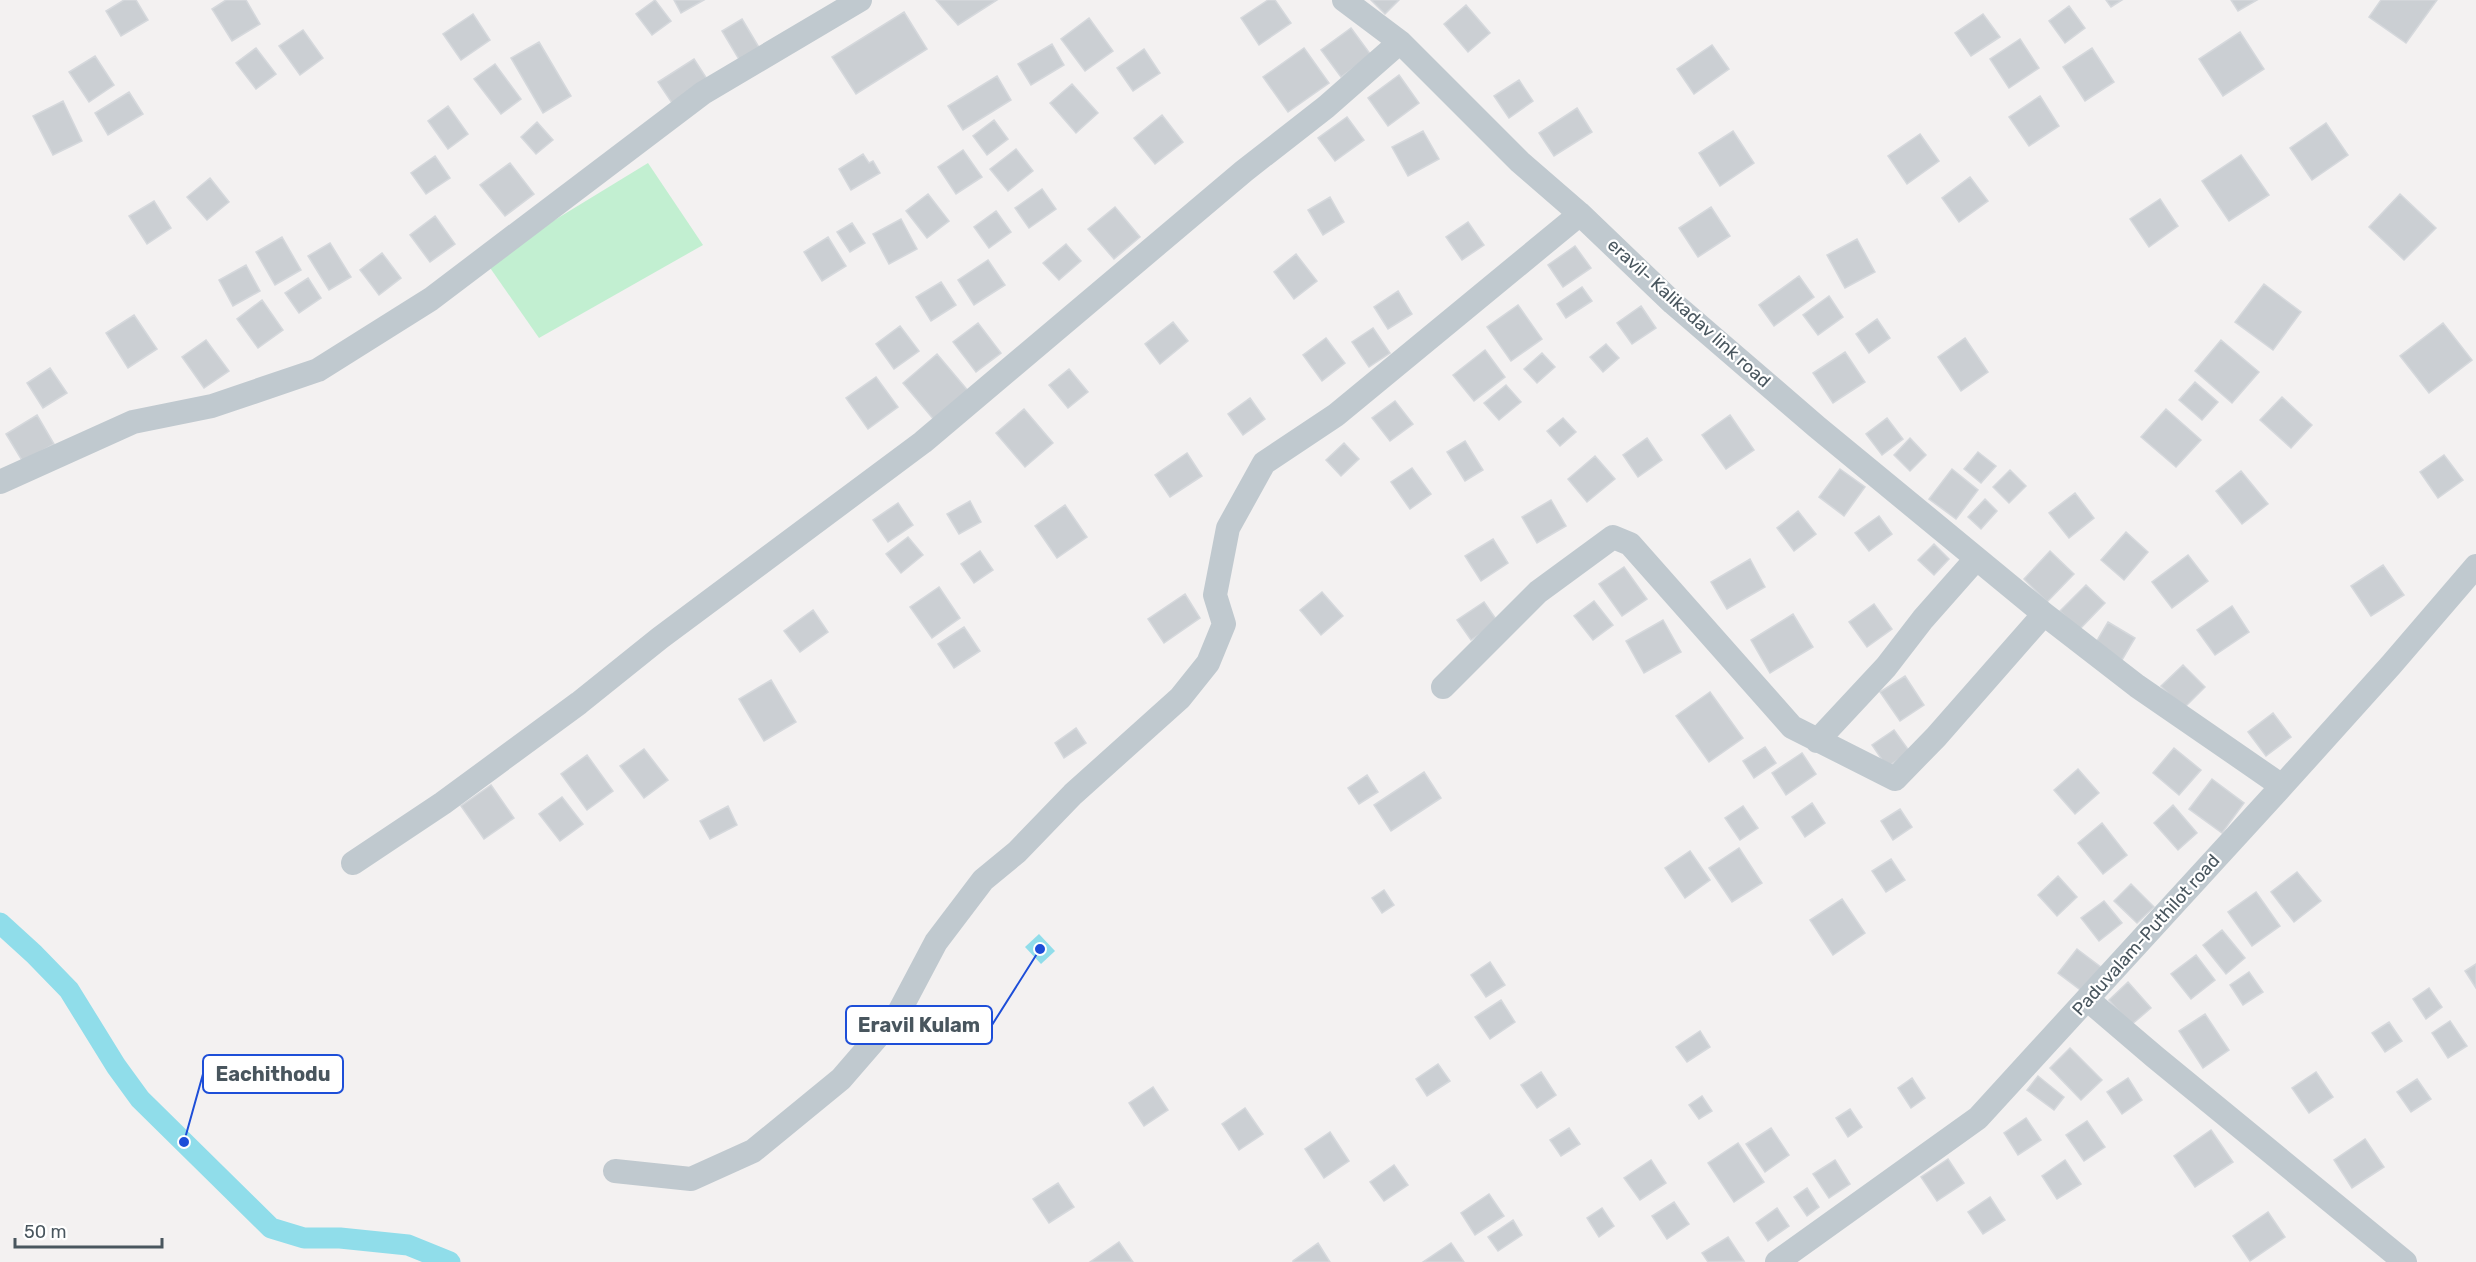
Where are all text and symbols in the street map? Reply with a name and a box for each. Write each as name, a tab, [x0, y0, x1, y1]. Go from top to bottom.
street label: eravil- Kalikadav link road	[1603, 234, 1775, 392]
street label: Paduvalam-Puthilot road	[2068, 850, 2224, 1020]
callout: Eravil Kulam	[846, 1006, 992, 1044]
text: Eravil Kulam	[858, 1013, 980, 1037]
callout: Eachithodu	[203, 1055, 343, 1093]
text: Eachithodu	[215, 1062, 331, 1086]
scale bar	[15, 1211, 162, 1249]
text: 50 m	[24, 1221, 67, 1243]

